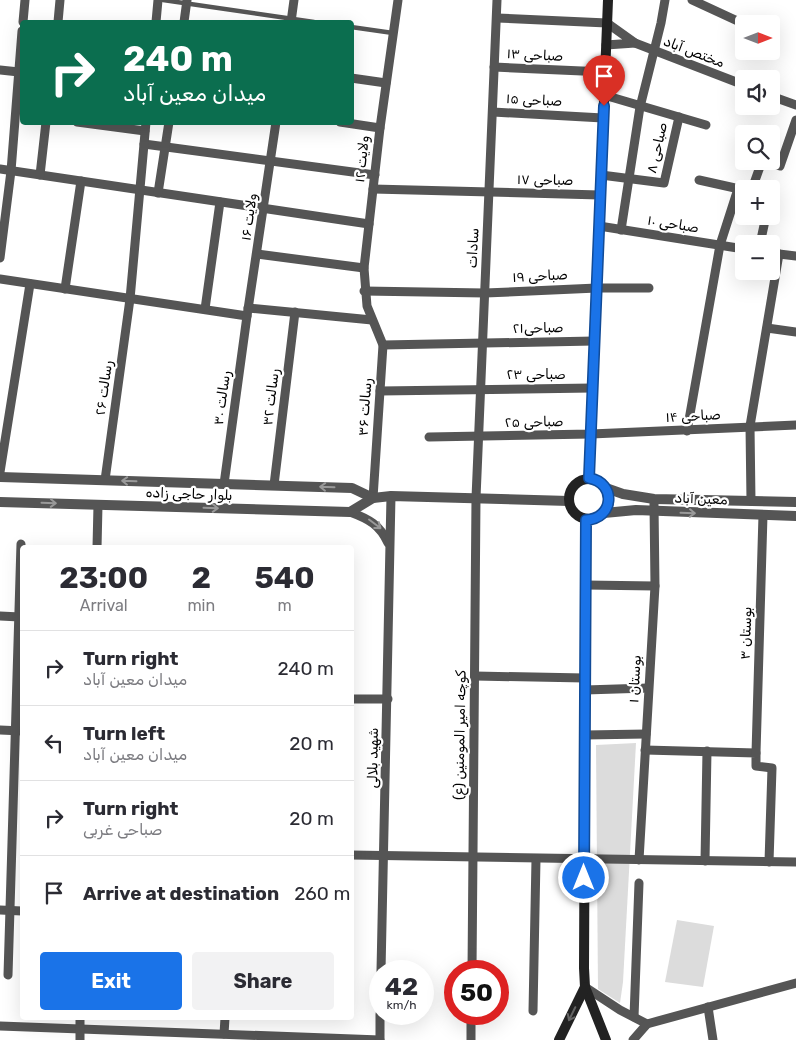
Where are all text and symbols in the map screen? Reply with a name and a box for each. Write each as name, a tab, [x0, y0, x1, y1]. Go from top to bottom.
north arrow	[735, 15, 780, 60]
map controls	[735, 15, 780, 280]
street label: مختص آباد	[661, 33, 727, 71]
text: 240 m	[123, 38, 233, 80]
icon: right	[40, 40, 105, 105]
street label: صباحی ۱۳	[506, 45, 564, 65]
pin	[583, 55, 625, 106]
icon: arrive	[590, 62, 618, 90]
button: sound	[735, 70, 780, 115]
text: میدان معین آباد	[123, 80, 266, 107]
street label: صباحی ۱۵	[505, 90, 563, 110]
street label: صباحی ۸	[643, 121, 671, 175]
button: search	[735, 125, 780, 170]
street label: ولایت ۱۲	[351, 135, 373, 183]
street label: صباحی ۱۷	[517, 171, 573, 189]
button: +	[735, 180, 780, 225]
street label: ولایت ۱۶	[237, 192, 261, 242]
street label: صباحی ۱۰	[646, 212, 700, 236]
street label: سادات	[463, 227, 483, 269]
button: −	[735, 235, 780, 280]
street label: صباحی ۱۹	[512, 266, 568, 286]
street label: صباحی۲۱	[512, 319, 564, 337]
street label: رسالت ۲۶	[92, 359, 116, 417]
street label: صباحی ۲۳	[506, 366, 566, 383]
street label: رسالت ۳۲	[259, 368, 283, 426]
street label: رسالت ۳۰	[210, 370, 234, 426]
street label: رسالت ۳۶	[355, 378, 375, 436]
street label: صباحی ۱۴	[665, 406, 721, 426]
street label: صباحی ۲۵	[504, 413, 564, 431]
one-way arrow	[122, 476, 138, 486]
one-way arrow	[319, 482, 336, 492]
street label: بلوار حاجی زاده	[145, 484, 233, 504]
street label: معین آباد	[674, 490, 728, 508]
one-way arrow	[40, 499, 56, 508]
one-way arrow	[202, 503, 219, 513]
one-way arrow	[680, 508, 696, 517]
one-way arrow	[368, 518, 381, 529]
text: 23:00	[59, 560, 148, 596]
text: 2	[192, 560, 211, 596]
text: 540	[254, 560, 315, 596]
text: Arrival	[80, 596, 128, 615]
text: min	[187, 596, 215, 615]
text: m	[277, 596, 292, 615]
street label: بوستان ۳	[737, 606, 755, 660]
text: Turn right	[83, 647, 178, 670]
icon: right	[40, 654, 68, 682]
street label: بوستان ۱	[625, 654, 645, 704]
text: 240 m	[278, 657, 334, 680]
street label: کوچه امیر المومنین (ع)	[450, 669, 472, 800]
text: میدان معین آباد	[83, 670, 187, 689]
text: Turn left	[83, 722, 165, 745]
street label: شهید بلالی	[364, 727, 382, 789]
icon: left	[40, 729, 68, 757]
text: 20 m	[289, 732, 334, 755]
text: میدان معین آباد	[83, 745, 187, 764]
text: Turn right	[83, 797, 178, 820]
icon: right	[40, 804, 68, 832]
text: 20 m	[289, 807, 334, 830]
text: صباحی غربی	[83, 820, 162, 839]
position arrow	[557, 851, 609, 903]
icon: arrive	[40, 879, 68, 907]
text: Arrive at destination	[83, 882, 279, 905]
text: 260 m	[294, 882, 350, 905]
button: Exit	[40, 952, 182, 1010]
button: Share	[192, 952, 334, 1010]
speed limit sign: 50	[444, 960, 509, 1025]
text: 42	[385, 972, 418, 1001]
text: km/h	[387, 998, 416, 1012]
one-way arrow	[567, 1006, 577, 1021]

